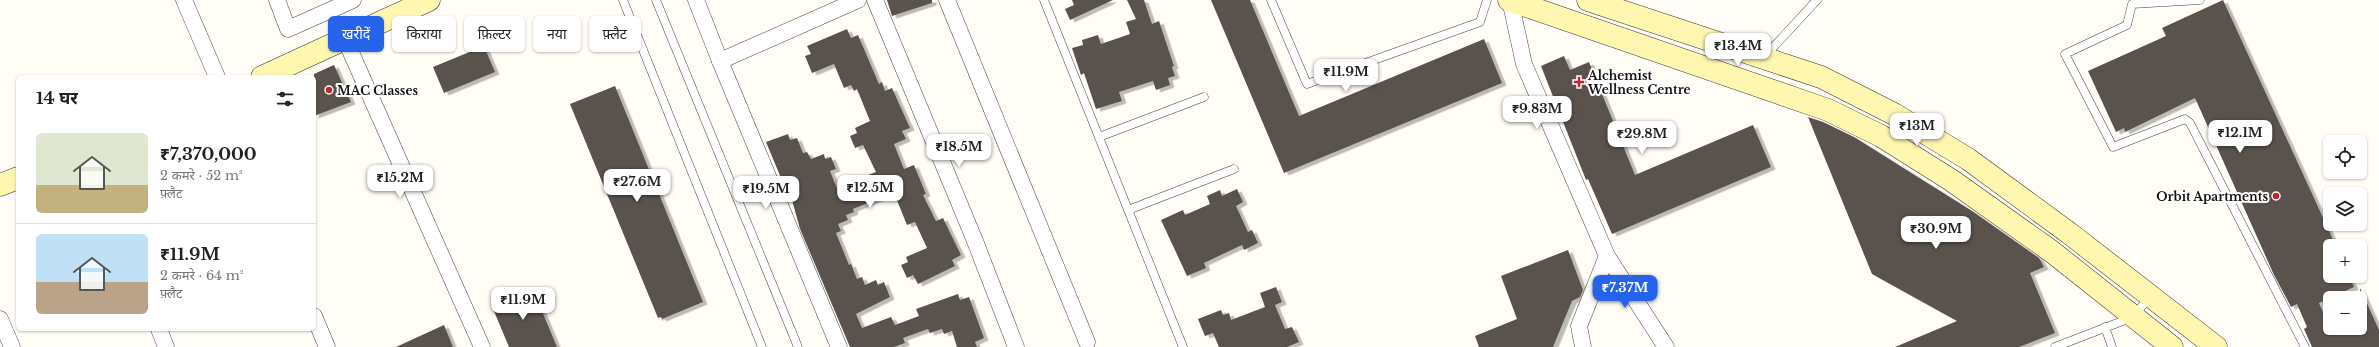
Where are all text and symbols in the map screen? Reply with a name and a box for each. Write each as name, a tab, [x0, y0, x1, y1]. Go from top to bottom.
chip: खरीदें	[328, 16, 384, 52]
chip: किराया	[392, 16, 456, 52]
chip: फ़िल्टर	[464, 16, 525, 52]
chip: नया	[533, 16, 581, 52]
chip: फ़्लैट	[589, 16, 641, 52]
pin: ₹13.4M	[1705, 33, 1771, 67]
text: ₹13.4M	[1714, 37, 1762, 54]
pin: ₹11.9M	[1313, 59, 1379, 93]
text: ₹11.9M	[1323, 63, 1369, 80]
place label: Alchemist Wellness Centre	[1587, 68, 1691, 97]
marker: Alchemist Wellness Centre	[1573, 76, 1585, 88]
place label: MAC Classes	[337, 83, 418, 98]
marker: MAC Classes	[324, 85, 334, 95]
text: 14 घर	[36, 88, 78, 109]
icon: filters	[274, 88, 296, 110]
pin: ₹9.83M	[1504, 96, 1570, 130]
text: ₹9.83M	[1512, 100, 1562, 117]
pin: ₹13M	[1893, 113, 1941, 147]
text: ₹13M	[1899, 117, 1935, 134]
pin: ₹12.1M	[2207, 120, 2273, 154]
pin: ₹29.8M	[1609, 121, 1675, 155]
text: ₹12.1M	[2217, 124, 2263, 141]
text: ₹29.8M	[1617, 125, 1667, 142]
pin: ₹18.5M	[926, 134, 992, 168]
map controls	[2323, 135, 2367, 335]
button: locate	[2323, 135, 2367, 179]
text: ₹18.5M	[935, 138, 983, 155]
text: ₹7,370,000	[160, 144, 257, 165]
icon: home	[68, 149, 116, 197]
pin: ₹15.2M	[367, 165, 433, 199]
text: 2 कमरे · 52 m²	[160, 167, 243, 184]
text: ₹15.2M	[376, 169, 424, 186]
pin: ₹27.6M	[604, 169, 670, 203]
text: ₹27.6M	[613, 173, 661, 190]
pin: ₹12.5M	[837, 175, 903, 209]
pin: ₹19.5M	[733, 176, 799, 210]
text: ₹12.5M	[846, 179, 894, 196]
text: ₹19.5M	[742, 180, 790, 197]
text: फ़्लैट	[160, 185, 183, 202]
button: layers	[2323, 187, 2367, 231]
place label: Orbit Apartments	[2156, 189, 2268, 204]
marker: Orbit Apartments	[2271, 191, 2281, 201]
pin: ₹30.9M	[1903, 216, 1969, 250]
text: ₹30.9M	[1910, 220, 1962, 237]
button: +	[2323, 239, 2367, 283]
text: ₹11.9M	[160, 244, 220, 265]
icon: home	[68, 250, 116, 298]
text: 2 कमरे · 64 m²	[160, 267, 243, 284]
pin: ₹7.37M	[1592, 275, 1658, 309]
text: ₹7.37M	[1602, 279, 1648, 296]
text: फ़्लैट	[160, 285, 183, 302]
pin: ₹11.9M	[490, 287, 556, 321]
text: ₹11.9M	[500, 291, 546, 308]
button: −	[2323, 291, 2367, 335]

